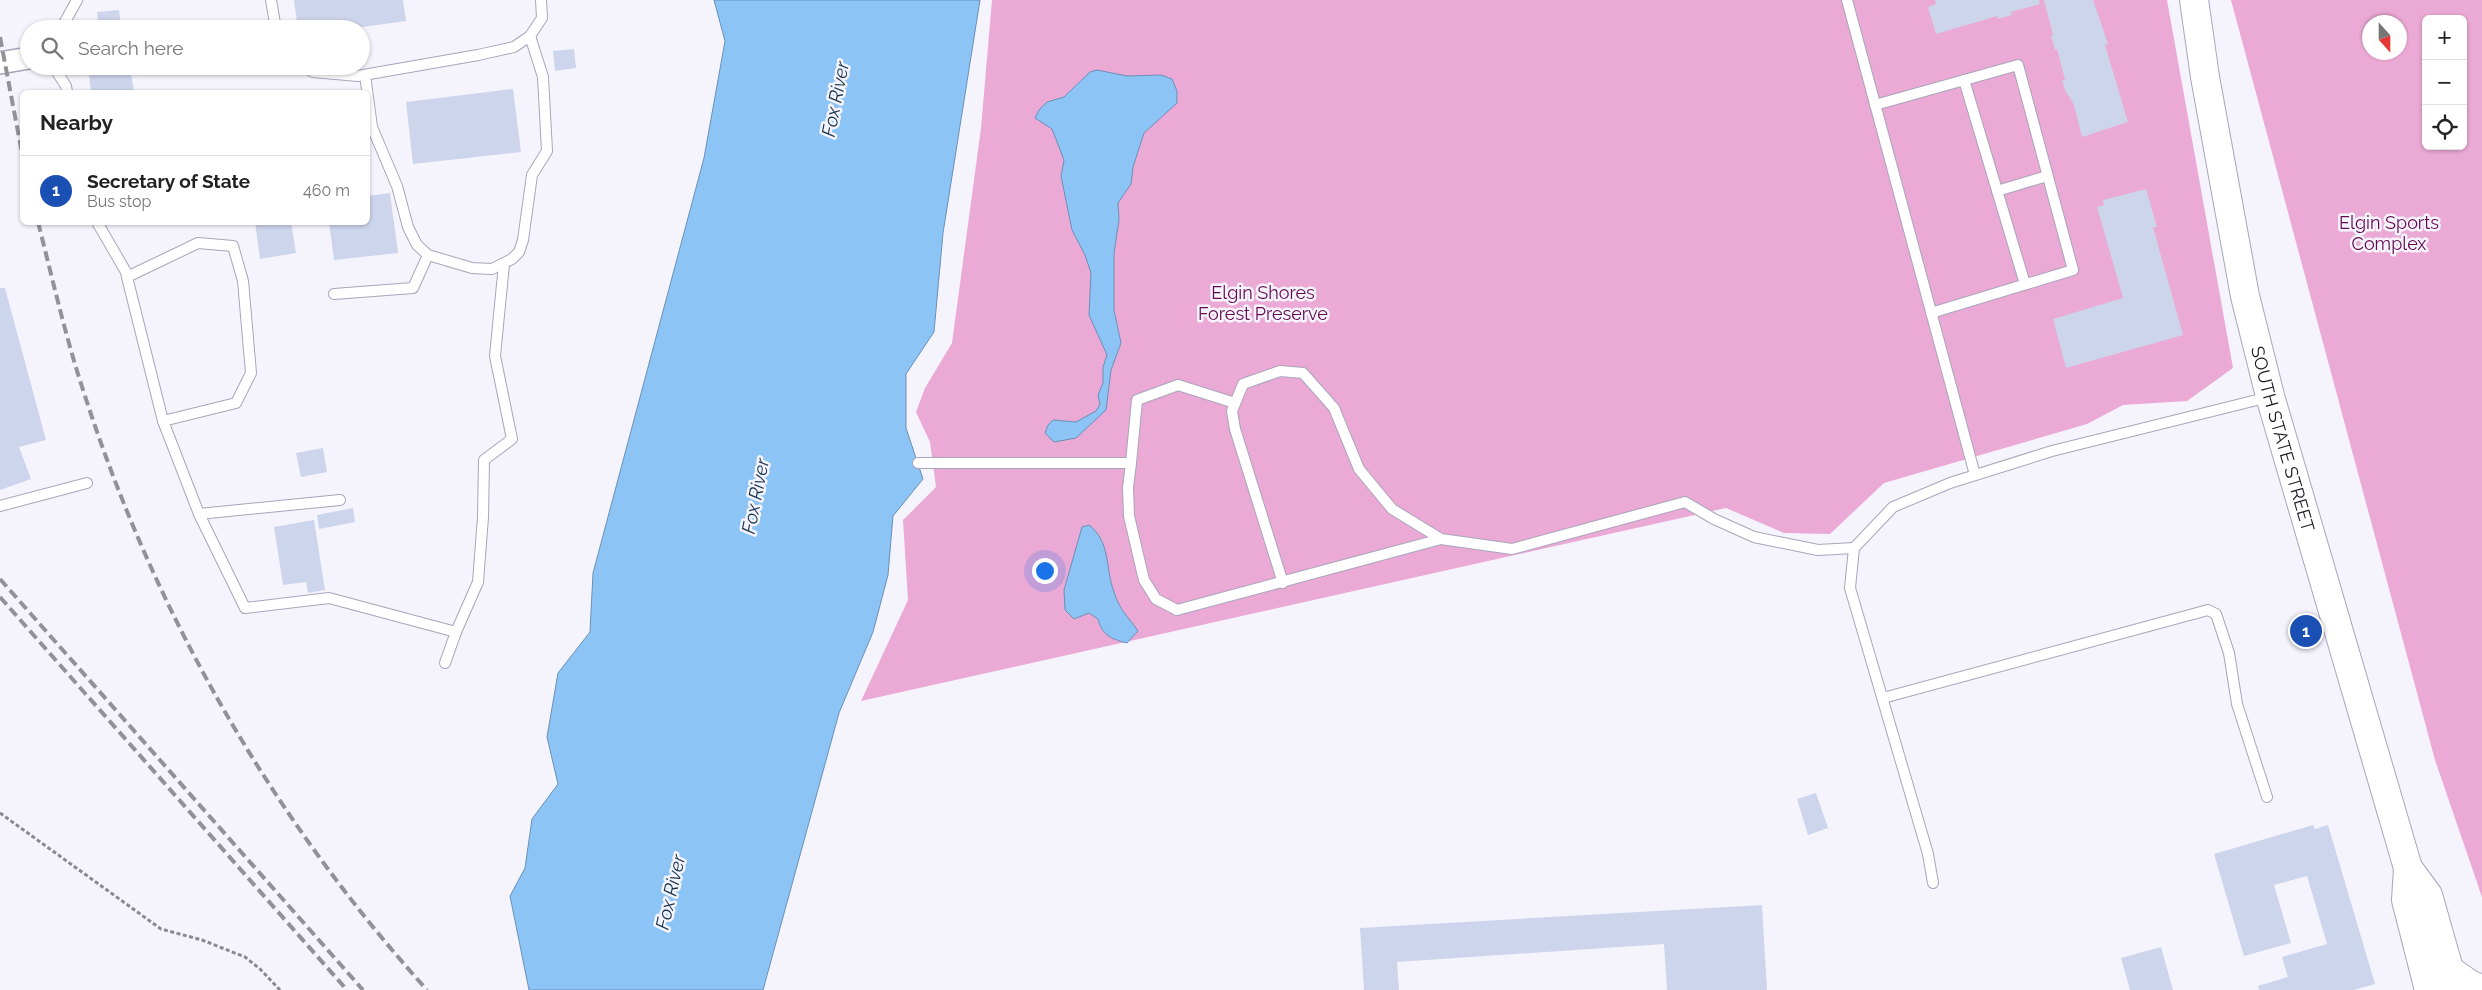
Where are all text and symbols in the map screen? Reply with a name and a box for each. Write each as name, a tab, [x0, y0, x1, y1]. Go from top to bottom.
north arrow	[2362, 15, 2407, 60]
map controls	[2422, 15, 2467, 150]
button: +	[2422, 15, 2467, 60]
search box	[20, 20, 370, 75]
icon: search	[38, 34, 66, 62]
text: Search here	[78, 37, 184, 59]
water label: Fox River	[817, 58, 853, 139]
button: −	[2422, 60, 2467, 105]
button: locate	[2422, 105, 2467, 150]
text: Nearby	[40, 110, 113, 135]
text: Secretary of State	[87, 170, 250, 192]
text: 1	[52, 181, 60, 200]
text: 460 m	[303, 181, 350, 200]
text: Bus stop	[87, 192, 151, 211]
park label: Elgin Sports Complex	[2339, 212, 2439, 254]
park label: Elgin Shores Forest Preserve	[1198, 282, 1328, 324]
street label: SOUTH STATE STREET	[2247, 344, 2319, 534]
water label: Fox River	[737, 455, 773, 536]
your location	[1032, 558, 1058, 584]
pin: 1	[2290, 612, 2322, 650]
water label: Fox River	[651, 851, 690, 932]

